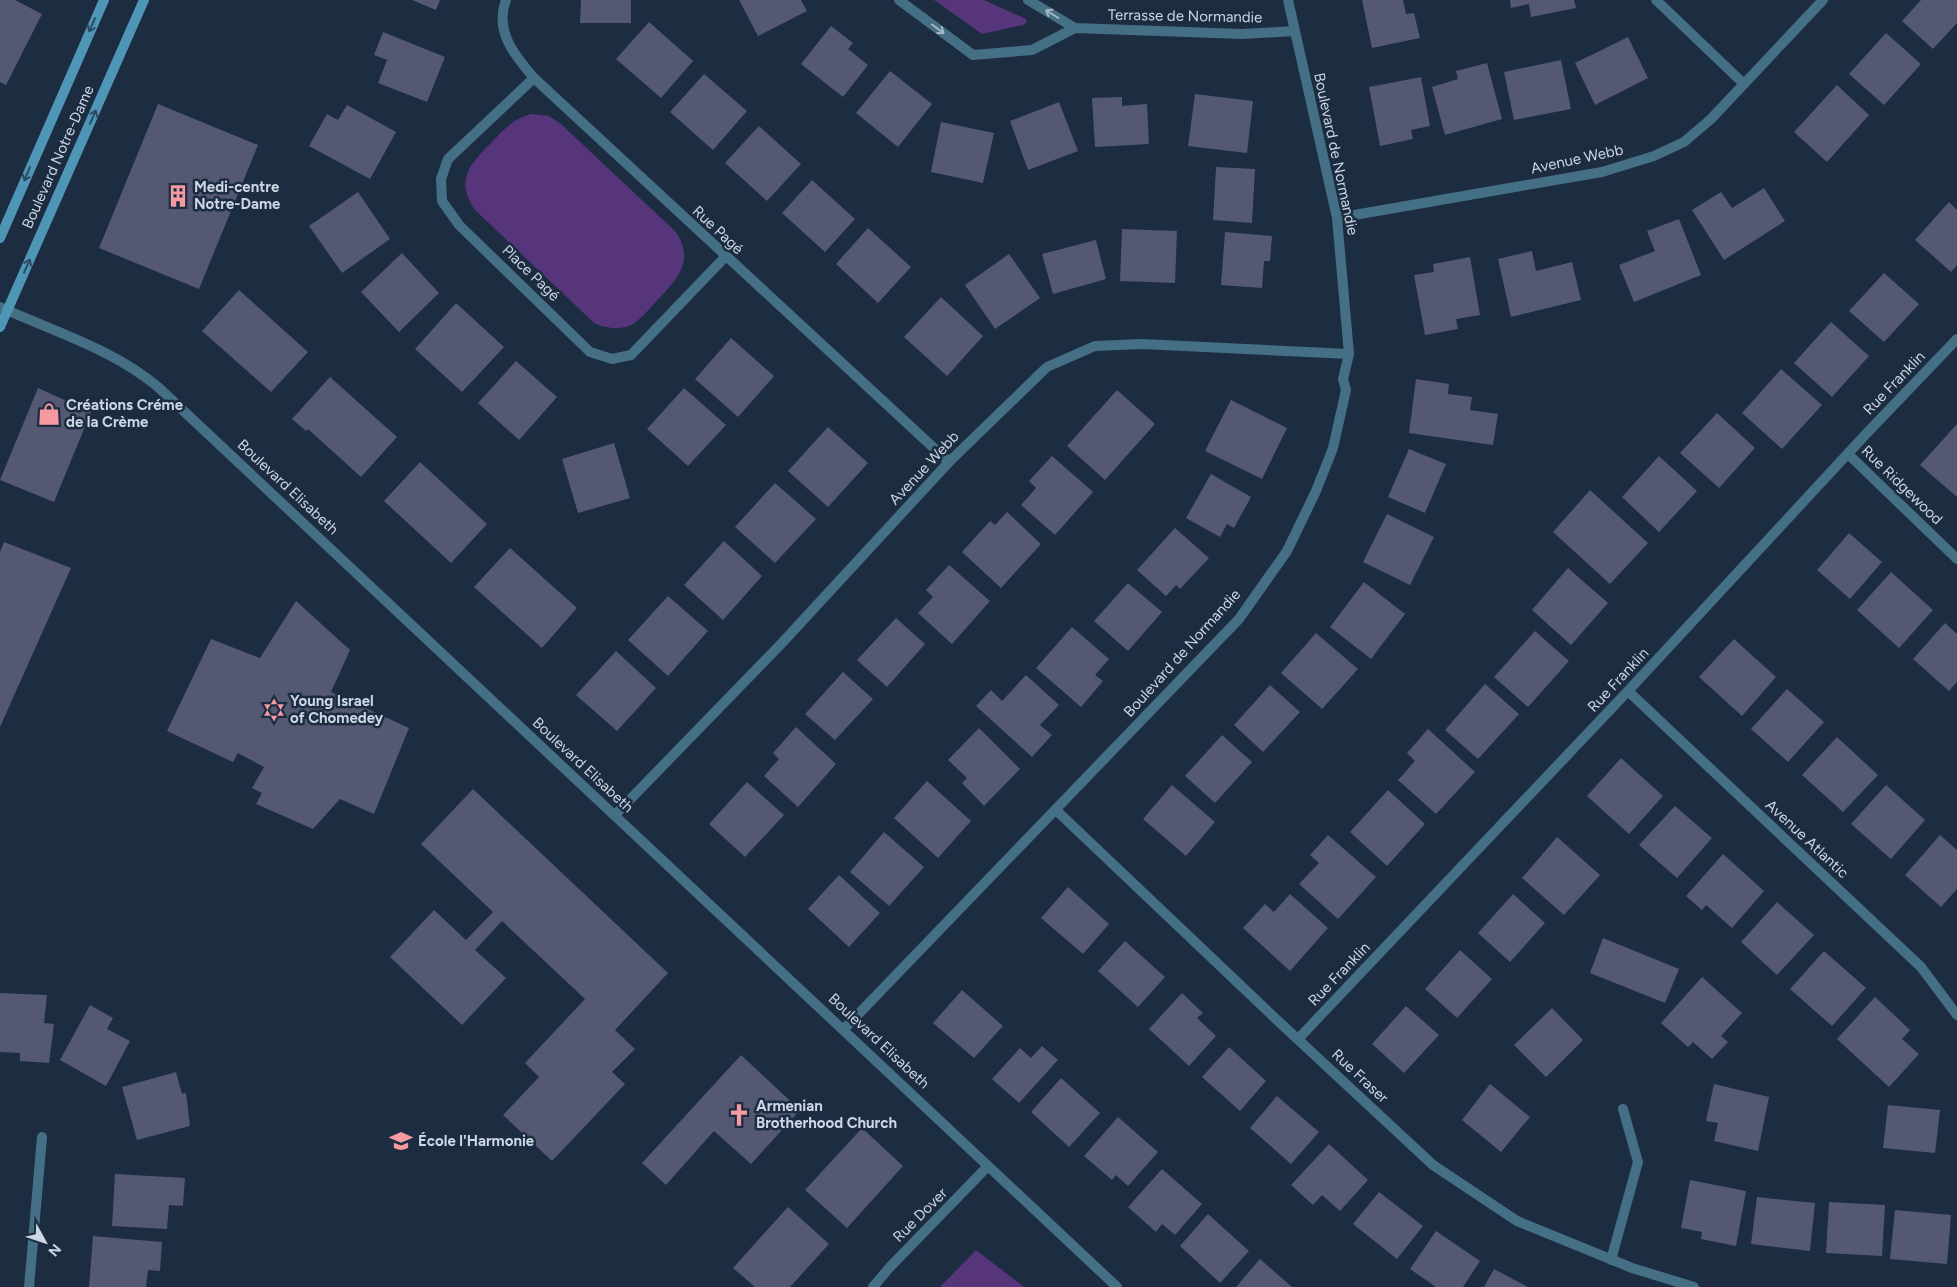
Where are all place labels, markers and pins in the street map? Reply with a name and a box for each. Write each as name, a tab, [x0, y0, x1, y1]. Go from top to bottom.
place label: Medi-centre Notre-Dame	[194, 178, 281, 213]
building icon: Medi-centre Notre-Dame	[165, 183, 191, 209]
place label: Créations Créme de la Crème	[66, 396, 184, 431]
shop icon: Créations Créme de la Crème	[36, 401, 62, 427]
place label: Young Israel of Chomedey	[290, 692, 384, 727]
synagogue icon: Young Israel of Chomedey	[261, 697, 287, 723]
place label: Armenian Brotherhood Church	[756, 1097, 897, 1132]
church icon: Armenian Brotherhood Church	[726, 1102, 752, 1128]
school or university icon: École l'Harmonie	[388, 1128, 414, 1154]
place label: École l'Harmonie	[418, 1132, 535, 1150]

